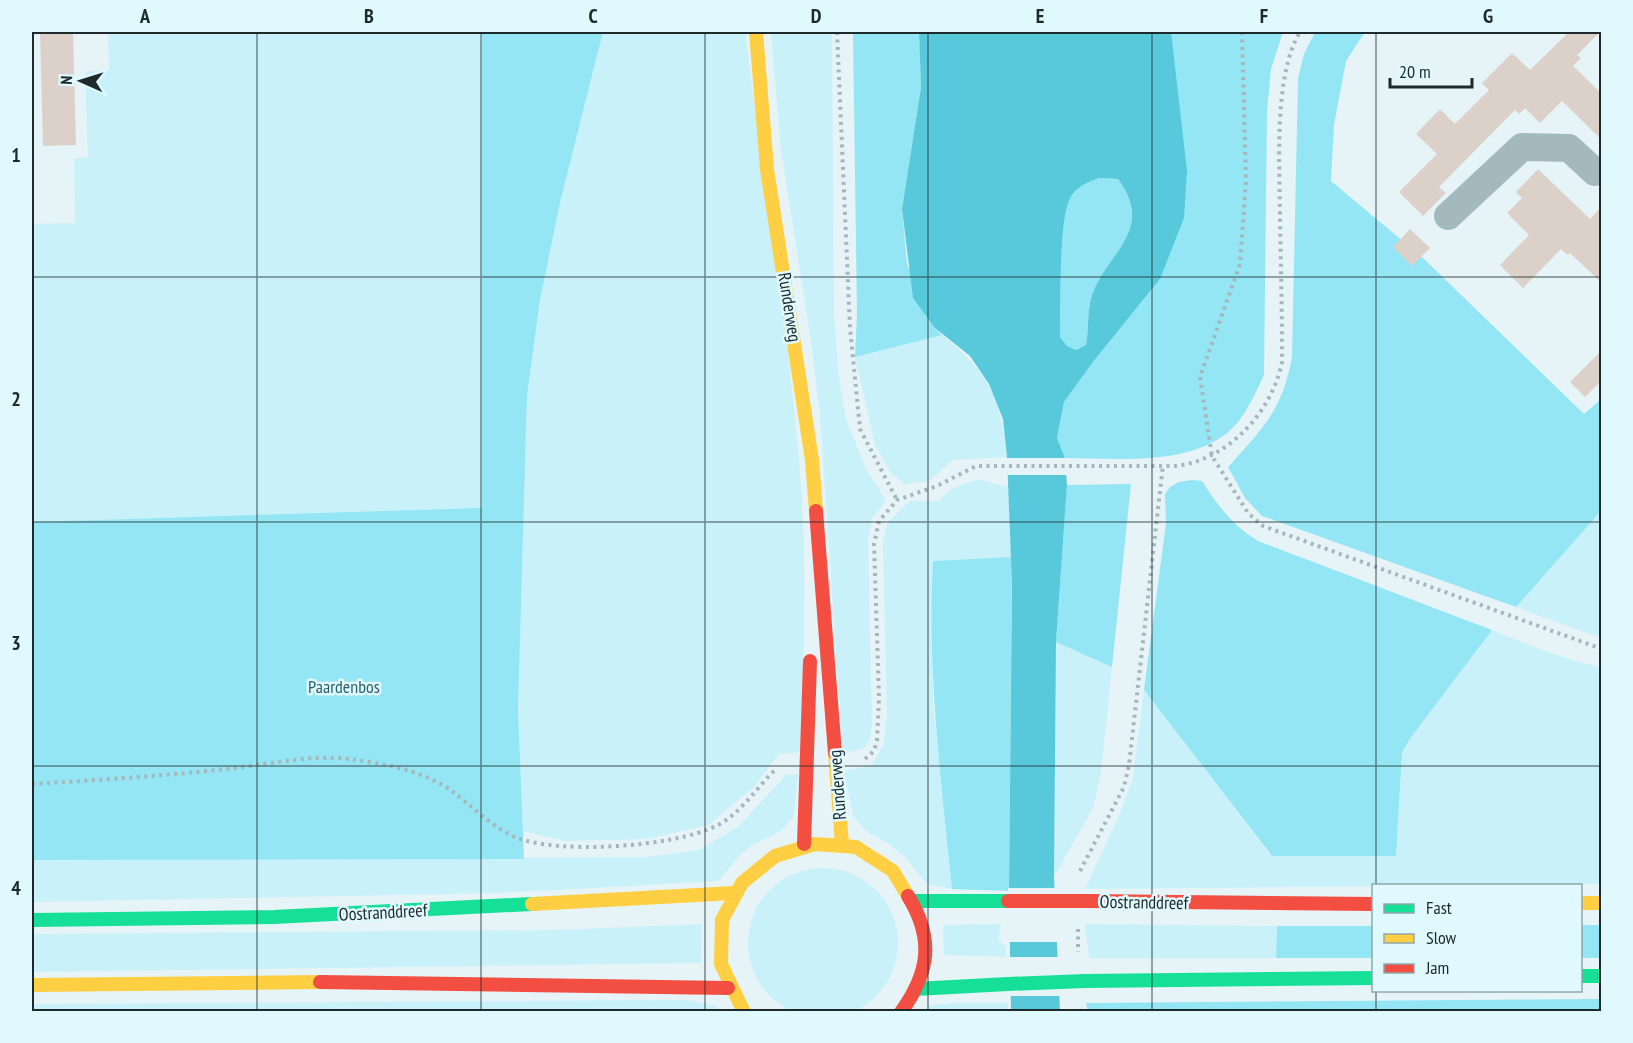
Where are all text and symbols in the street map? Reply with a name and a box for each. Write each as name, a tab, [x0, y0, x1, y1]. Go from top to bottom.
text: A	[139, 3, 151, 29]
text: B	[364, 3, 374, 29]
text: C	[588, 3, 598, 29]
text: D	[811, 3, 822, 29]
text: E	[1036, 3, 1044, 29]
text: F	[1260, 3, 1268, 29]
text: G	[1483, 3, 1493, 29]
north arrow	[51, 51, 111, 111]
scale bar	[1390, 51, 1472, 89]
text: 20 m	[1399, 60, 1431, 83]
text: N	[56, 75, 76, 85]
text: 1	[11, 142, 21, 168]
street label: Runderweg	[773, 271, 807, 343]
text: 2	[11, 386, 21, 412]
text: 3	[11, 630, 21, 656]
park label: Paardenbos	[308, 675, 380, 698]
street label: Runderweg	[823, 749, 851, 821]
text: 4	[11, 875, 21, 901]
legend	[1372, 884, 1582, 992]
street label: Oostranddreef	[1100, 890, 1190, 914]
text: Fast	[1426, 896, 1452, 919]
street label: Oostranddreef	[338, 898, 429, 926]
text: Slow	[1426, 926, 1457, 949]
text: Jam	[1425, 956, 1449, 979]

